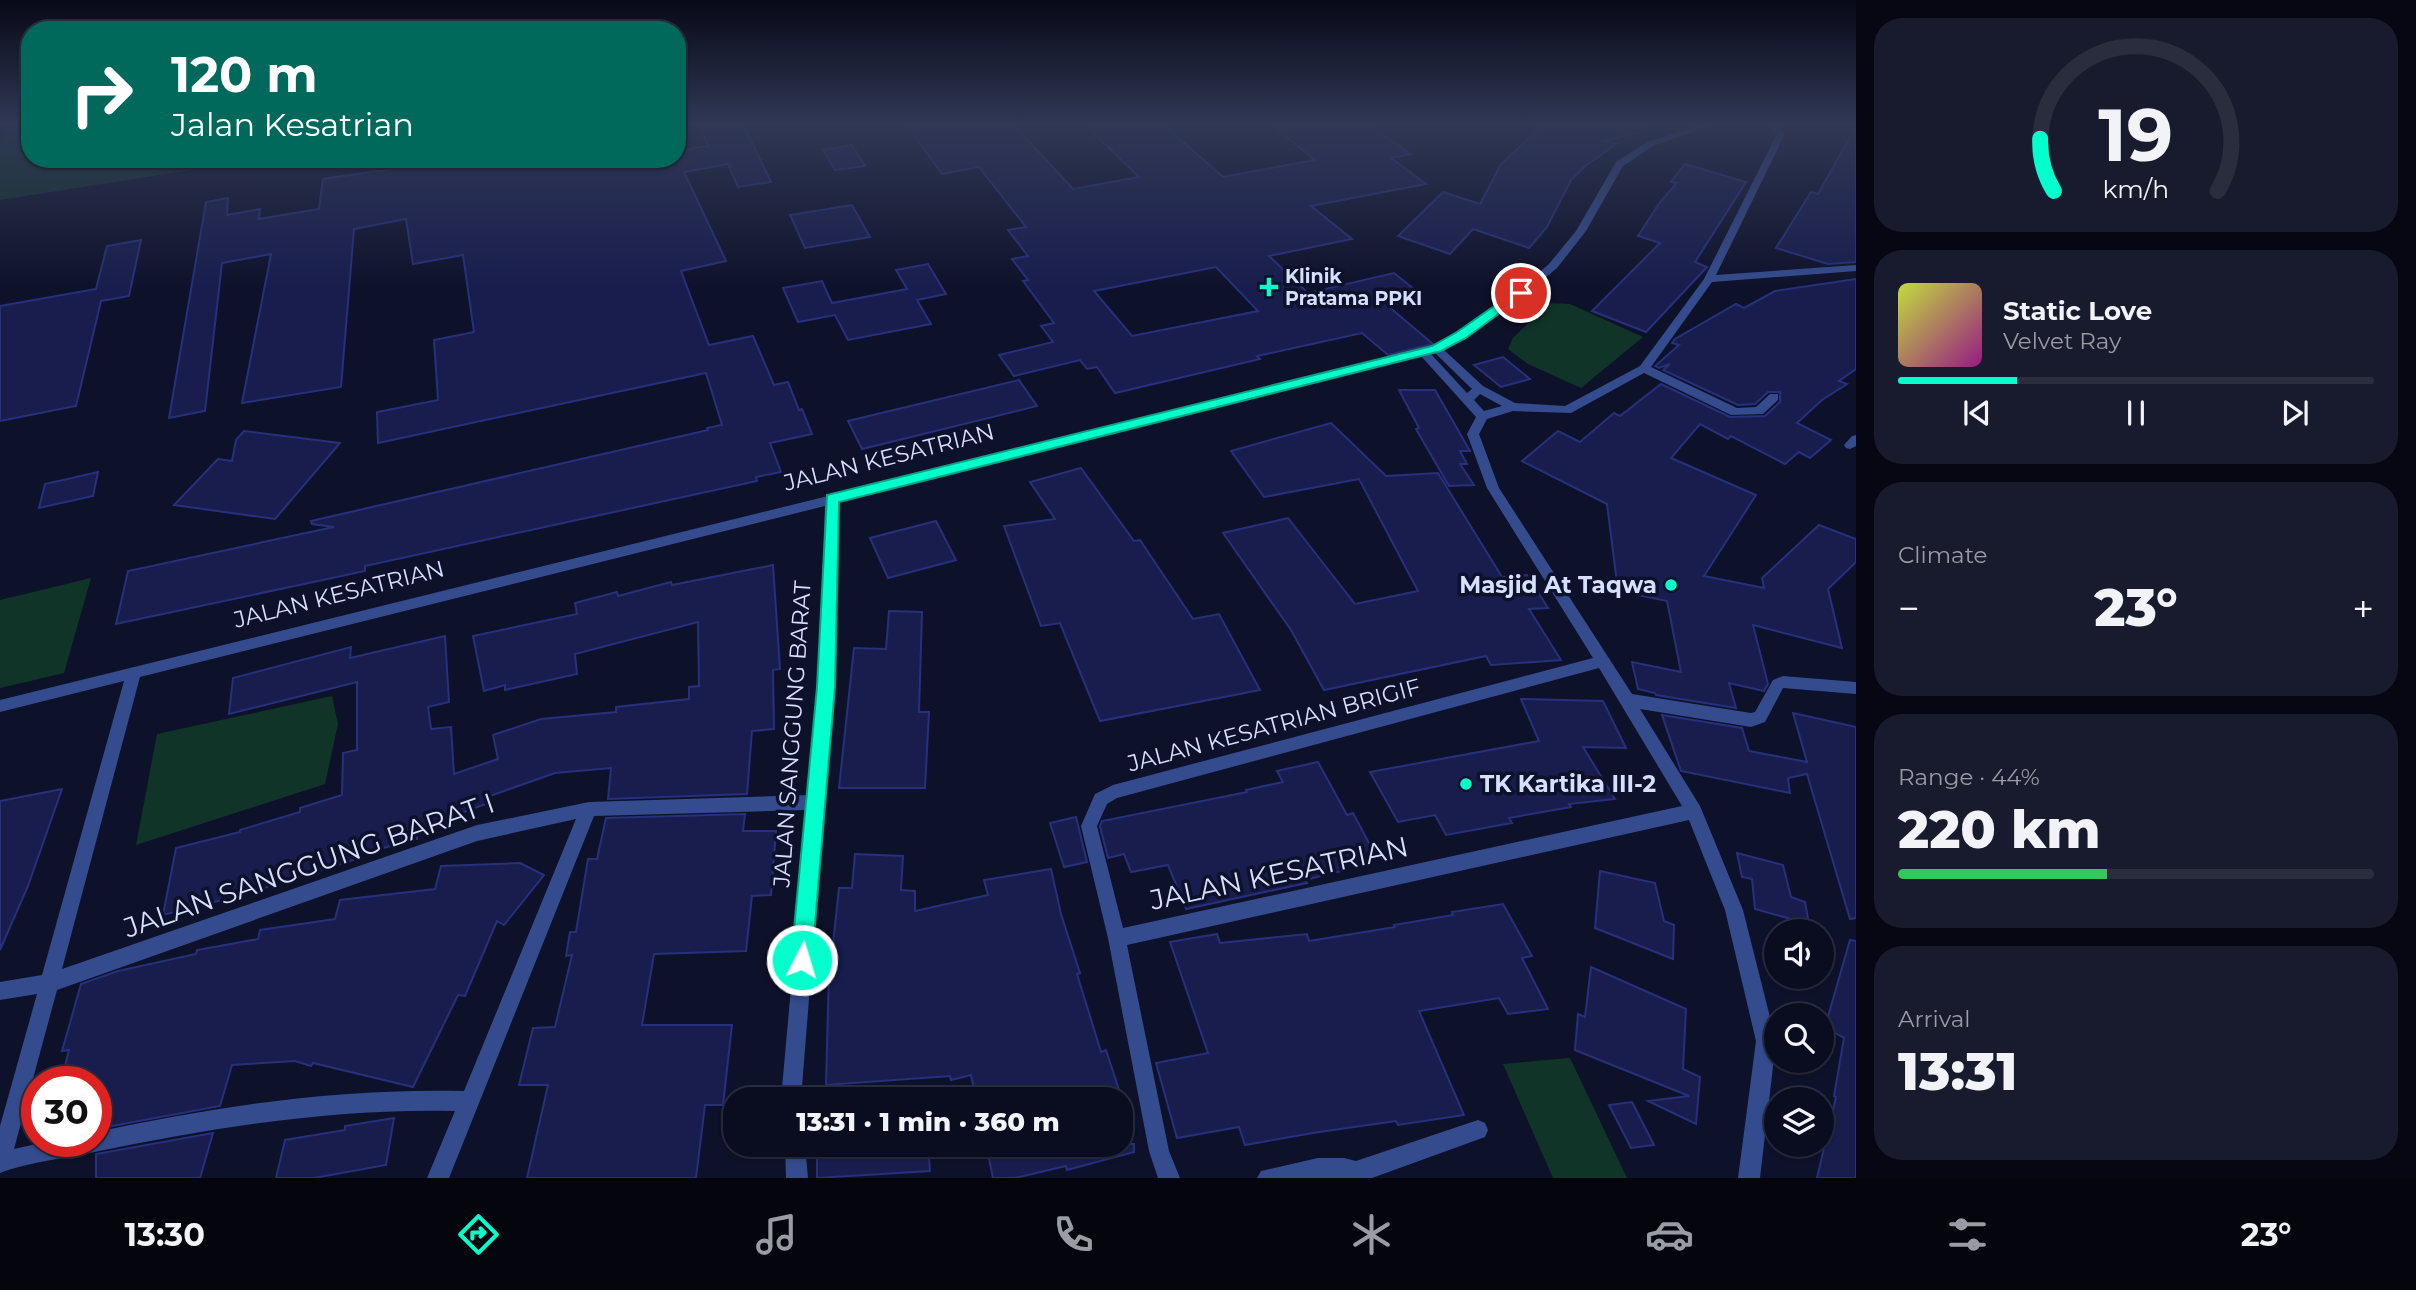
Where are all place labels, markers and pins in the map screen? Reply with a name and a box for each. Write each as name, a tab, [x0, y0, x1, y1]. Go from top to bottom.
pin	[1491, 263, 1551, 323]
place label: Klinik Pratama PPKI	[1285, 265, 1422, 310]
marker: Klinik Pratama PPKI	[1259, 277, 1279, 297]
place label: Masjid At Taqwa	[1459, 571, 1657, 599]
marker: Masjid At Taqwa	[1663, 577, 1679, 593]
place label: TK Kartika III-2	[1480, 770, 1656, 798]
marker: TK Kartika III-2	[1458, 776, 1474, 792]

